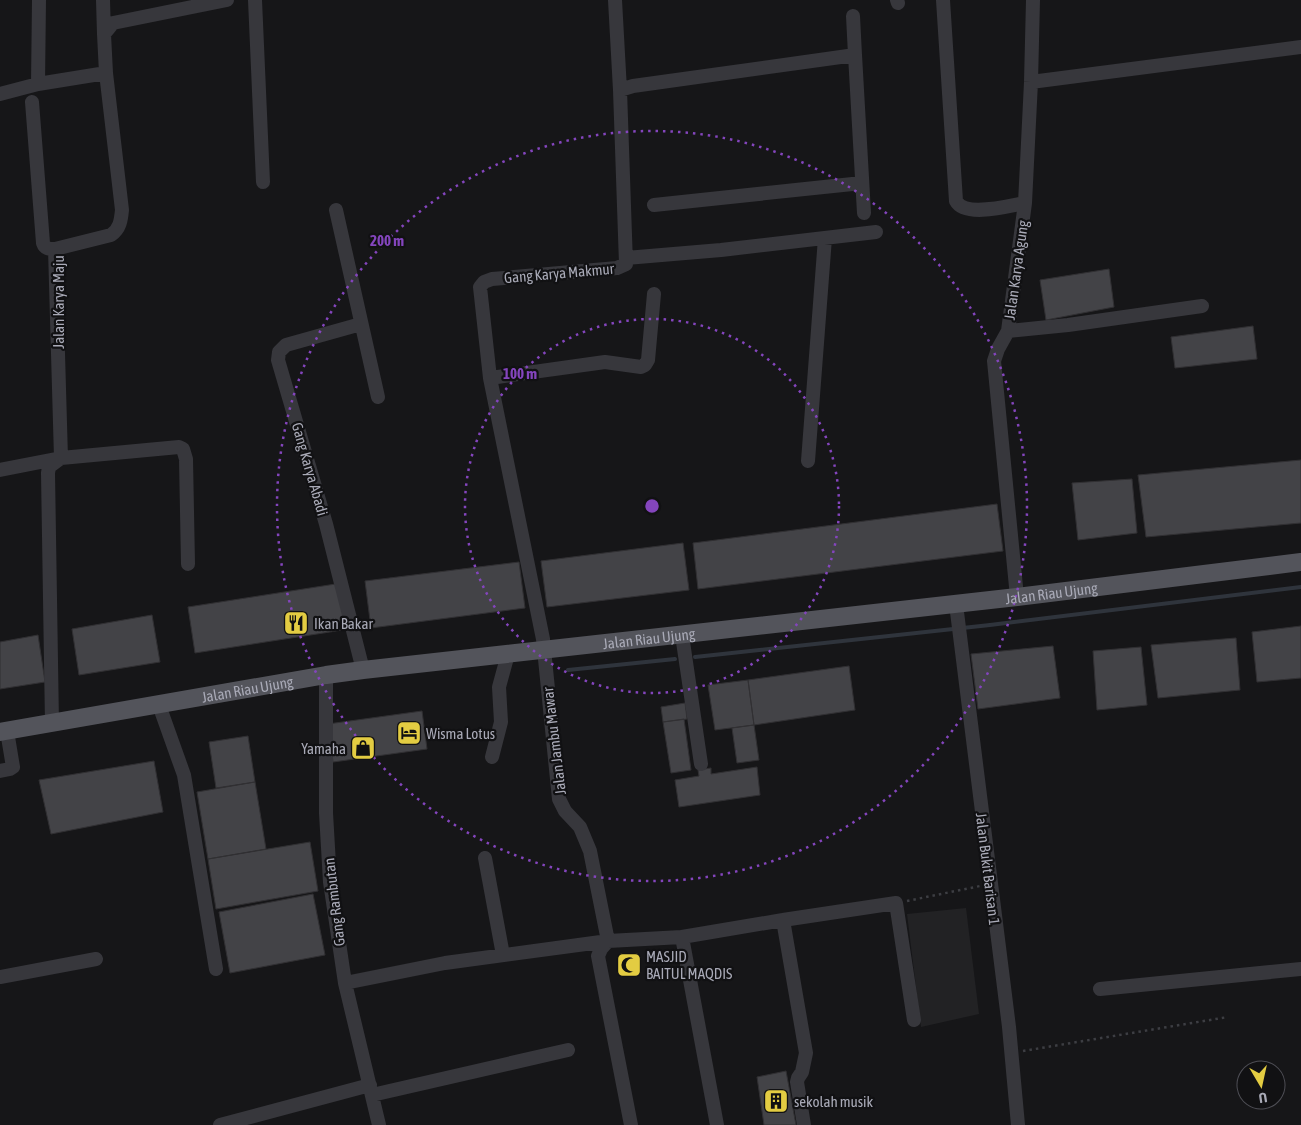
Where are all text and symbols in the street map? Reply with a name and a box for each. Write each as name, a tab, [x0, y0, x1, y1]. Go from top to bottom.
street label: Jalan Karya Agung	[1001, 219, 1031, 321]
text: 200 m	[370, 232, 404, 249]
street label: Jalan Karya Maju	[50, 255, 67, 349]
street label: Gang Karya Makmur	[503, 260, 615, 286]
text: 100 m	[503, 365, 537, 382]
street label: Gang Karya Abadi	[289, 420, 331, 518]
centre of rings	[643, 497, 661, 515]
street label: Jalan Riau Ujung	[1004, 579, 1099, 607]
restaurant icon: Ikan Bakar	[283, 610, 309, 636]
place label: Ikan Bakar	[314, 615, 373, 632]
street label: Jalan Riau Ujung	[602, 624, 696, 652]
street label: Jalan Riau Ujung	[200, 672, 295, 705]
street label: Jalan Jambu Mawar	[539, 686, 569, 796]
hotel icon: Wisma Lotus	[396, 720, 422, 746]
place label: Wisma Lotus	[426, 725, 495, 742]
shop icon: Yamaha	[350, 735, 376, 761]
place label: Yamaha	[301, 740, 346, 757]
street label: Jalan Bukit Barisan 1	[973, 812, 1003, 926]
street label: Gang Rambutan	[320, 857, 348, 947]
place label: MASJID BAITUL MAQDIS	[646, 948, 732, 982]
mosque icon: MASJID BAITUL MAQDIS	[616, 952, 642, 978]
north arrow	[1236, 1060, 1286, 1110]
building icon: sekolah musik	[763, 1088, 789, 1114]
text: U	[1258, 1089, 1268, 1106]
place label: sekolah musik	[794, 1093, 874, 1110]

